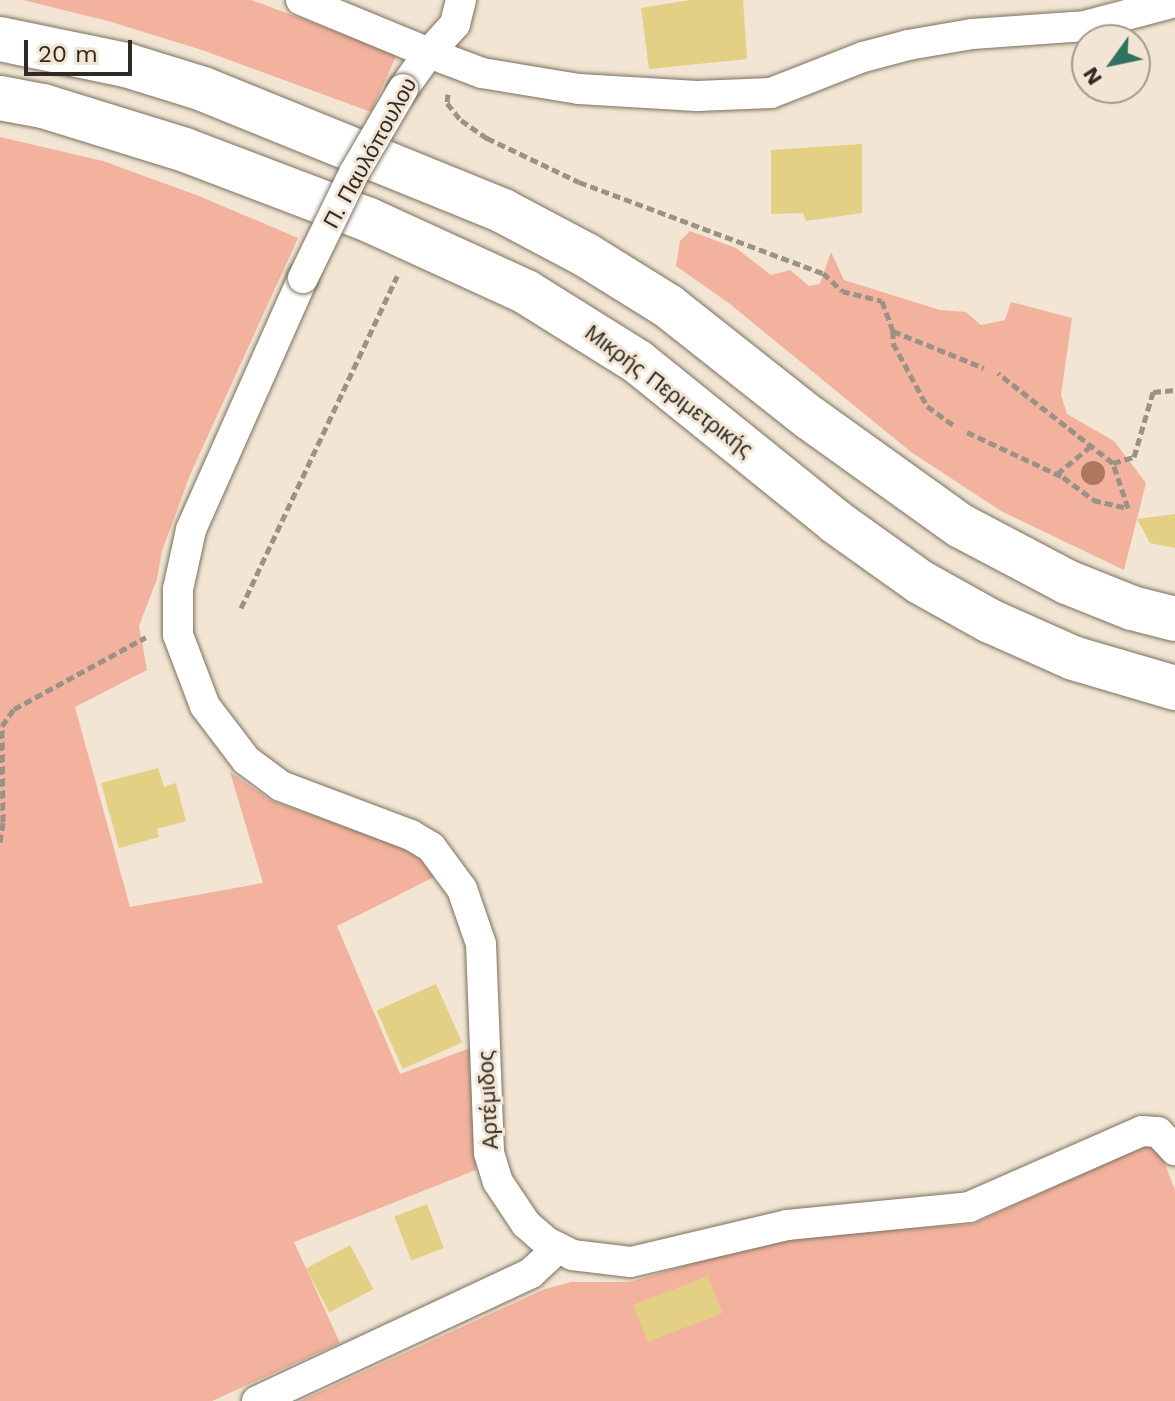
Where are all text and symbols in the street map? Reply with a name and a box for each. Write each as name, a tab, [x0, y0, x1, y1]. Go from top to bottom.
scale bar	[28, 24, 136, 74]
north arrow	[1071, 24, 1151, 104]
text: 20 m	[38, 40, 98, 68]
text: N	[1077, 63, 1107, 90]
street label: Π. Παυλόπουλου	[318, 73, 422, 233]
street label: Μικρής Περιμετρικής	[580, 319, 758, 463]
street label: Αρτέμιδος	[472, 1050, 504, 1150]

